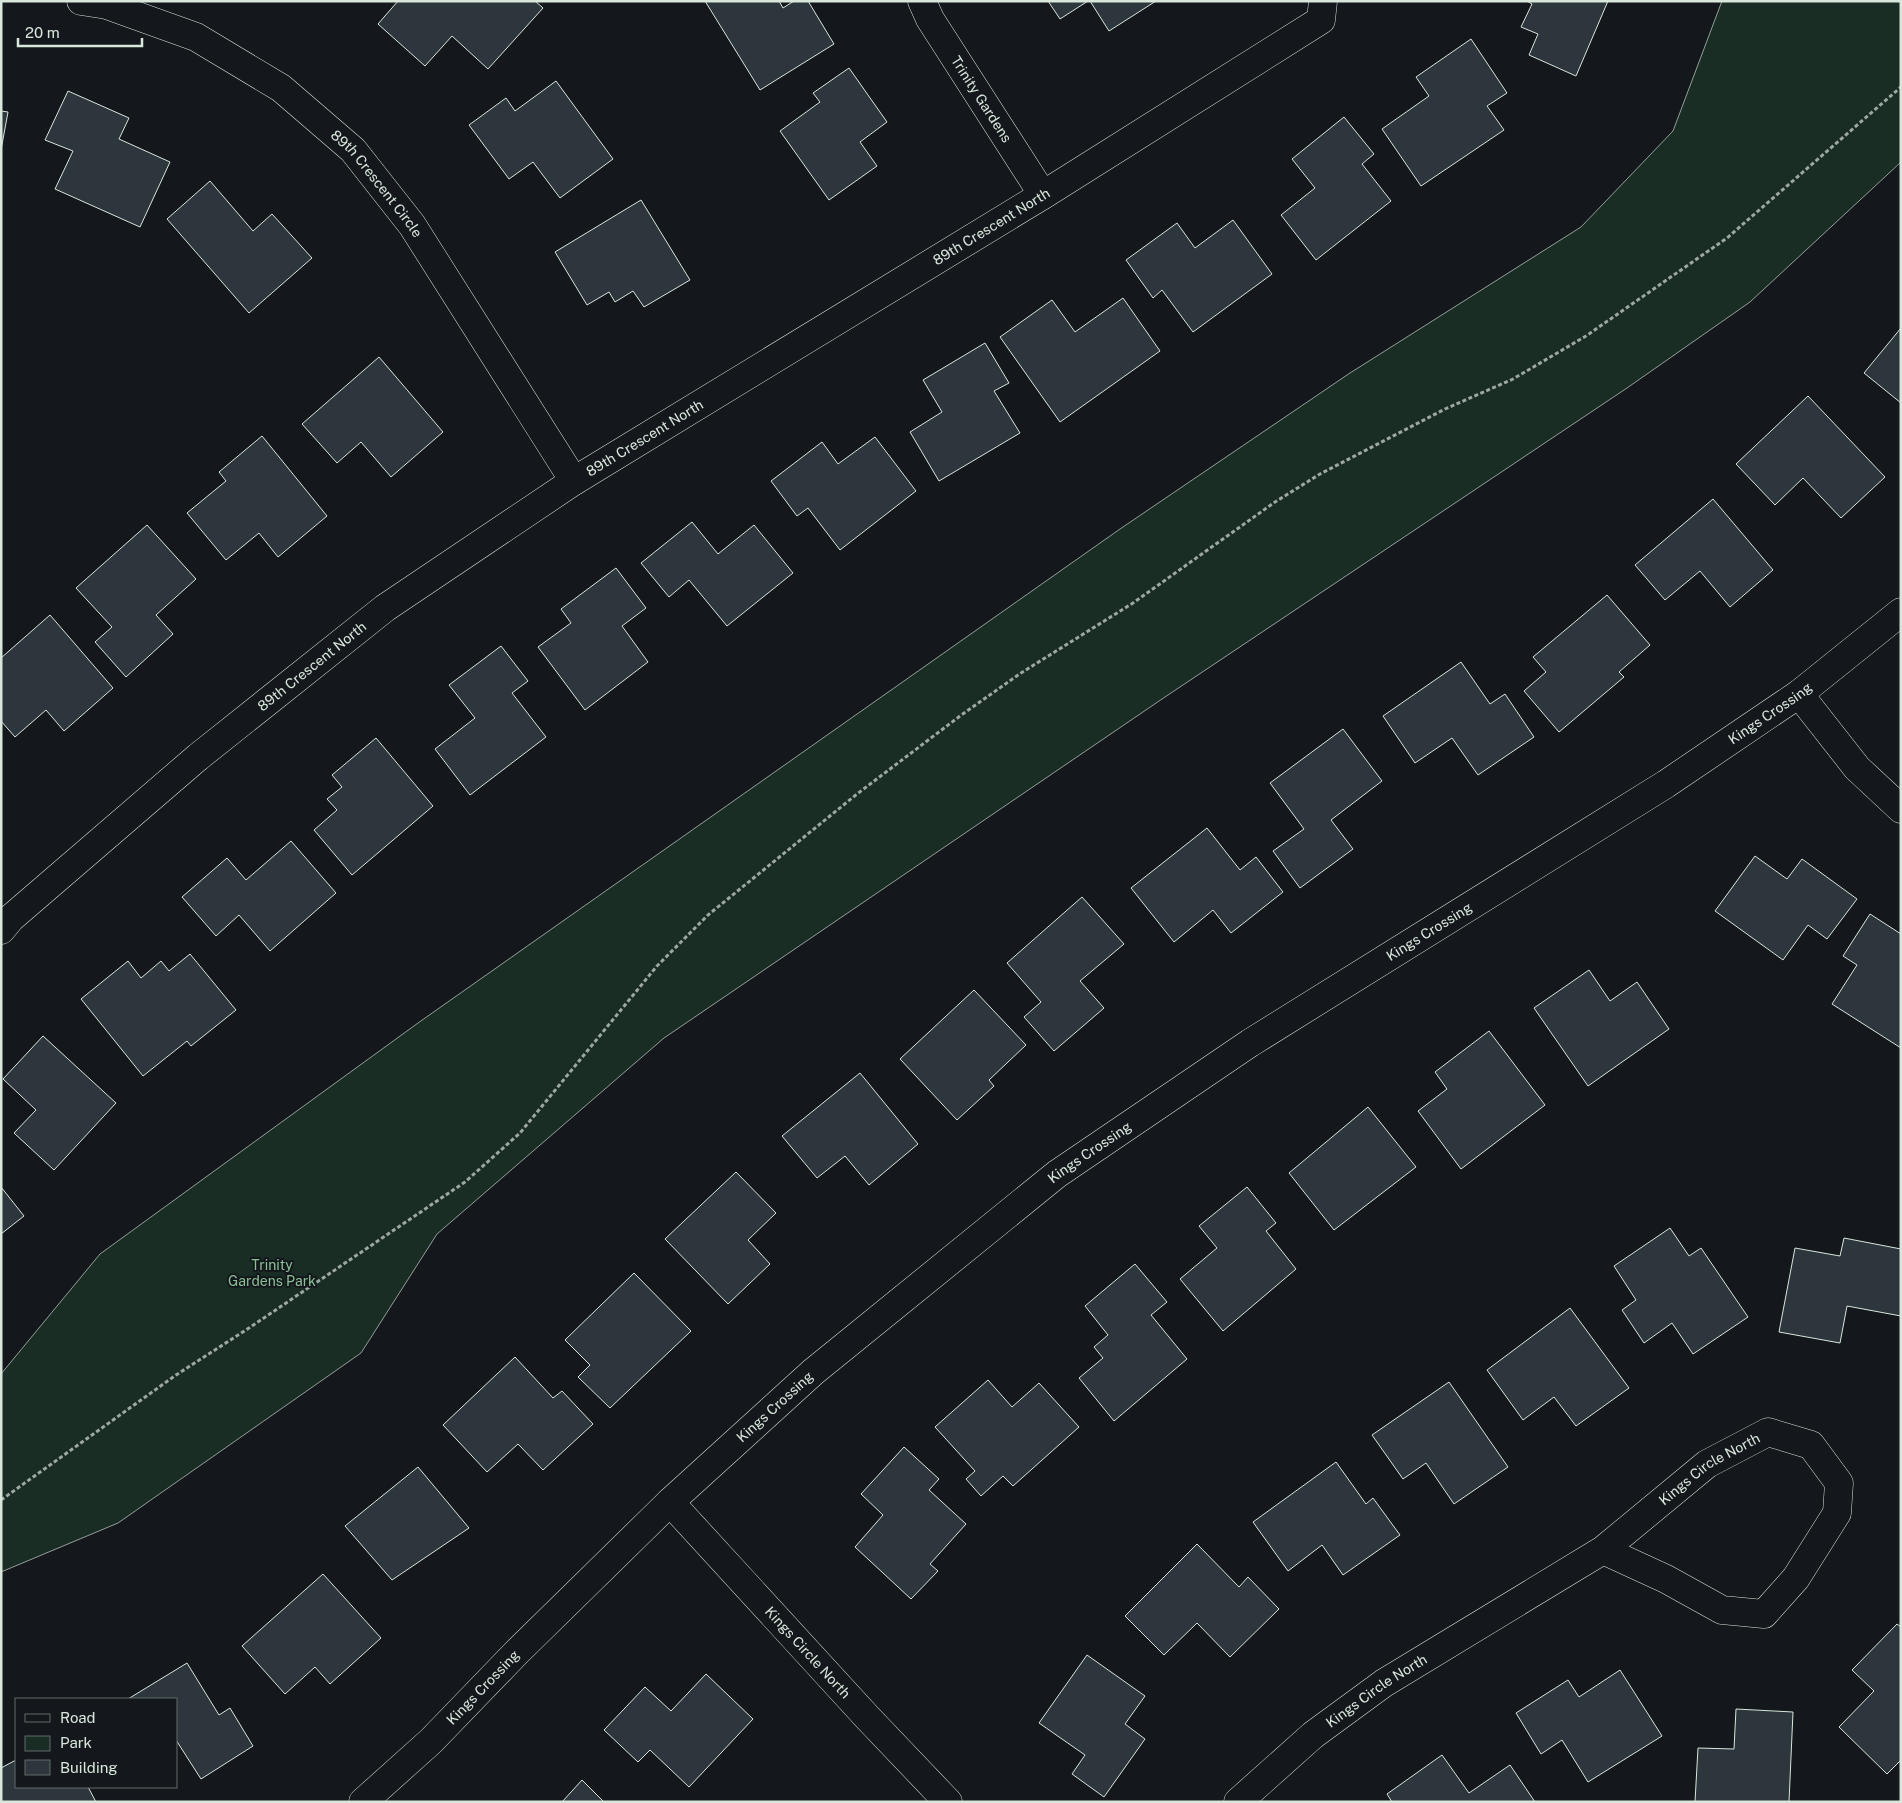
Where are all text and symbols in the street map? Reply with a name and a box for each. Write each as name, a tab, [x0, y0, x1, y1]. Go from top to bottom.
scale bar	[18, 15, 141, 47]
text: 20 m	[25, 24, 60, 41]
street label: Trinity Gardens	[948, 53, 1015, 145]
street label: 89th Crescent Circle	[328, 127, 426, 240]
street label: 89th Crescent North	[930, 185, 1053, 268]
street label: 89th Crescent North	[583, 396, 706, 480]
street label: 89th Crescent North	[254, 618, 369, 714]
street label: Kings Crossing	[1725, 679, 1815, 747]
street label: Kings Crossing	[1383, 899, 1475, 964]
street label: Kings Crossing	[1044, 1118, 1134, 1186]
park label: Trinity Gardens Park	[228, 1257, 316, 1289]
street label: Kings Crossing	[733, 1368, 816, 1445]
street label: Kings Circle North	[1656, 1430, 1763, 1508]
street label: Kings Circle North	[762, 1603, 854, 1702]
street label: Kings Crossing	[443, 1646, 523, 1728]
street label: Kings Circle North	[1323, 1651, 1430, 1731]
legend	[15, 1698, 178, 1788]
text: Road	[60, 1709, 96, 1726]
text: Park	[60, 1734, 92, 1751]
text: Building	[60, 1759, 118, 1776]

